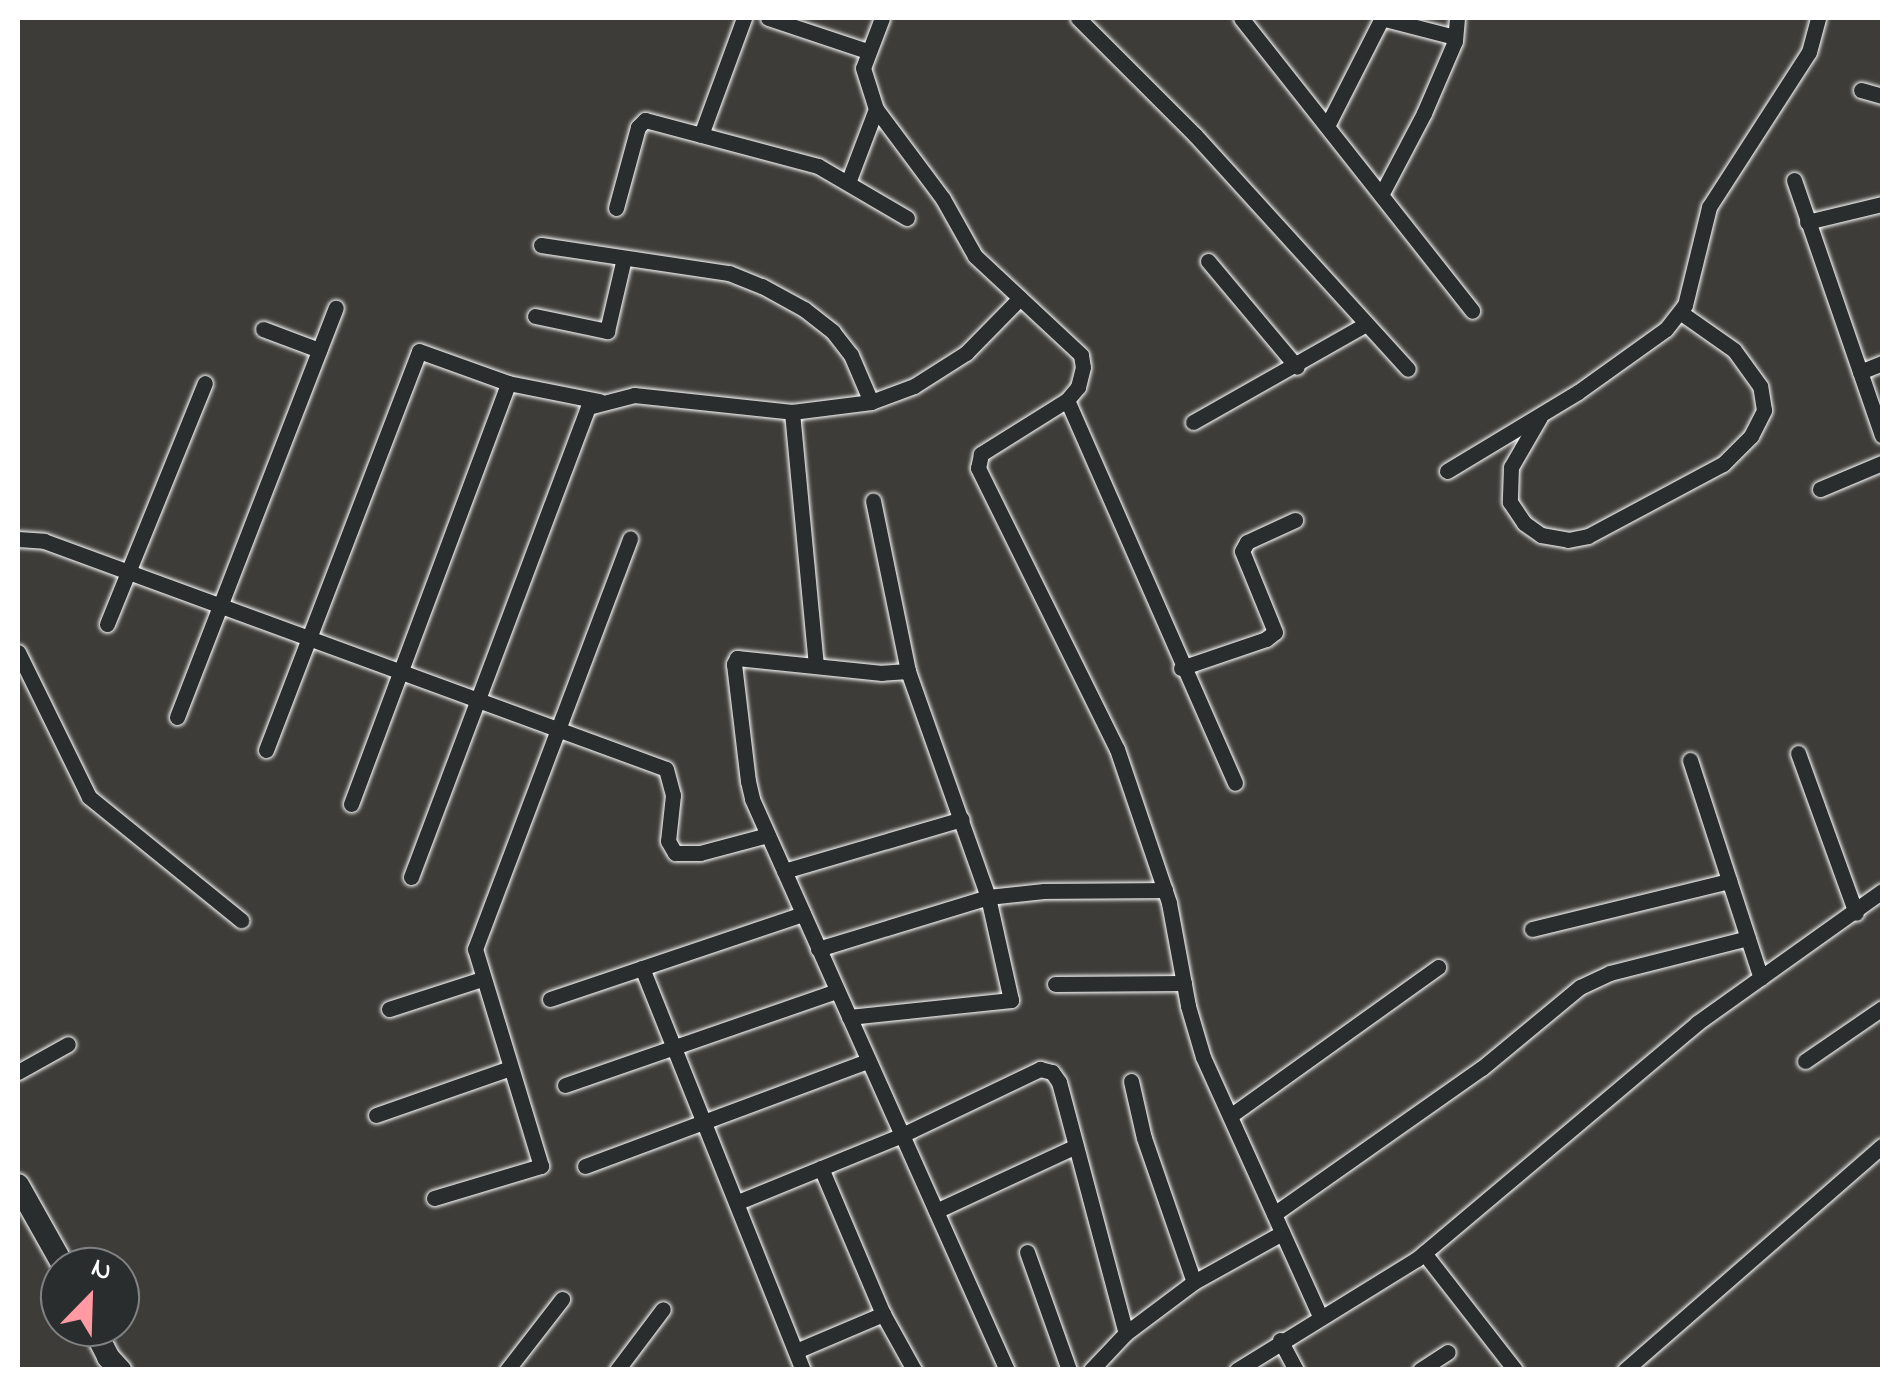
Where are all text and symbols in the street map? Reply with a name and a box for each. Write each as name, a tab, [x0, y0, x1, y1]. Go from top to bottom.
north arrow	[40, 1247, 140, 1347]
text: N	[84, 1248, 118, 1293]

